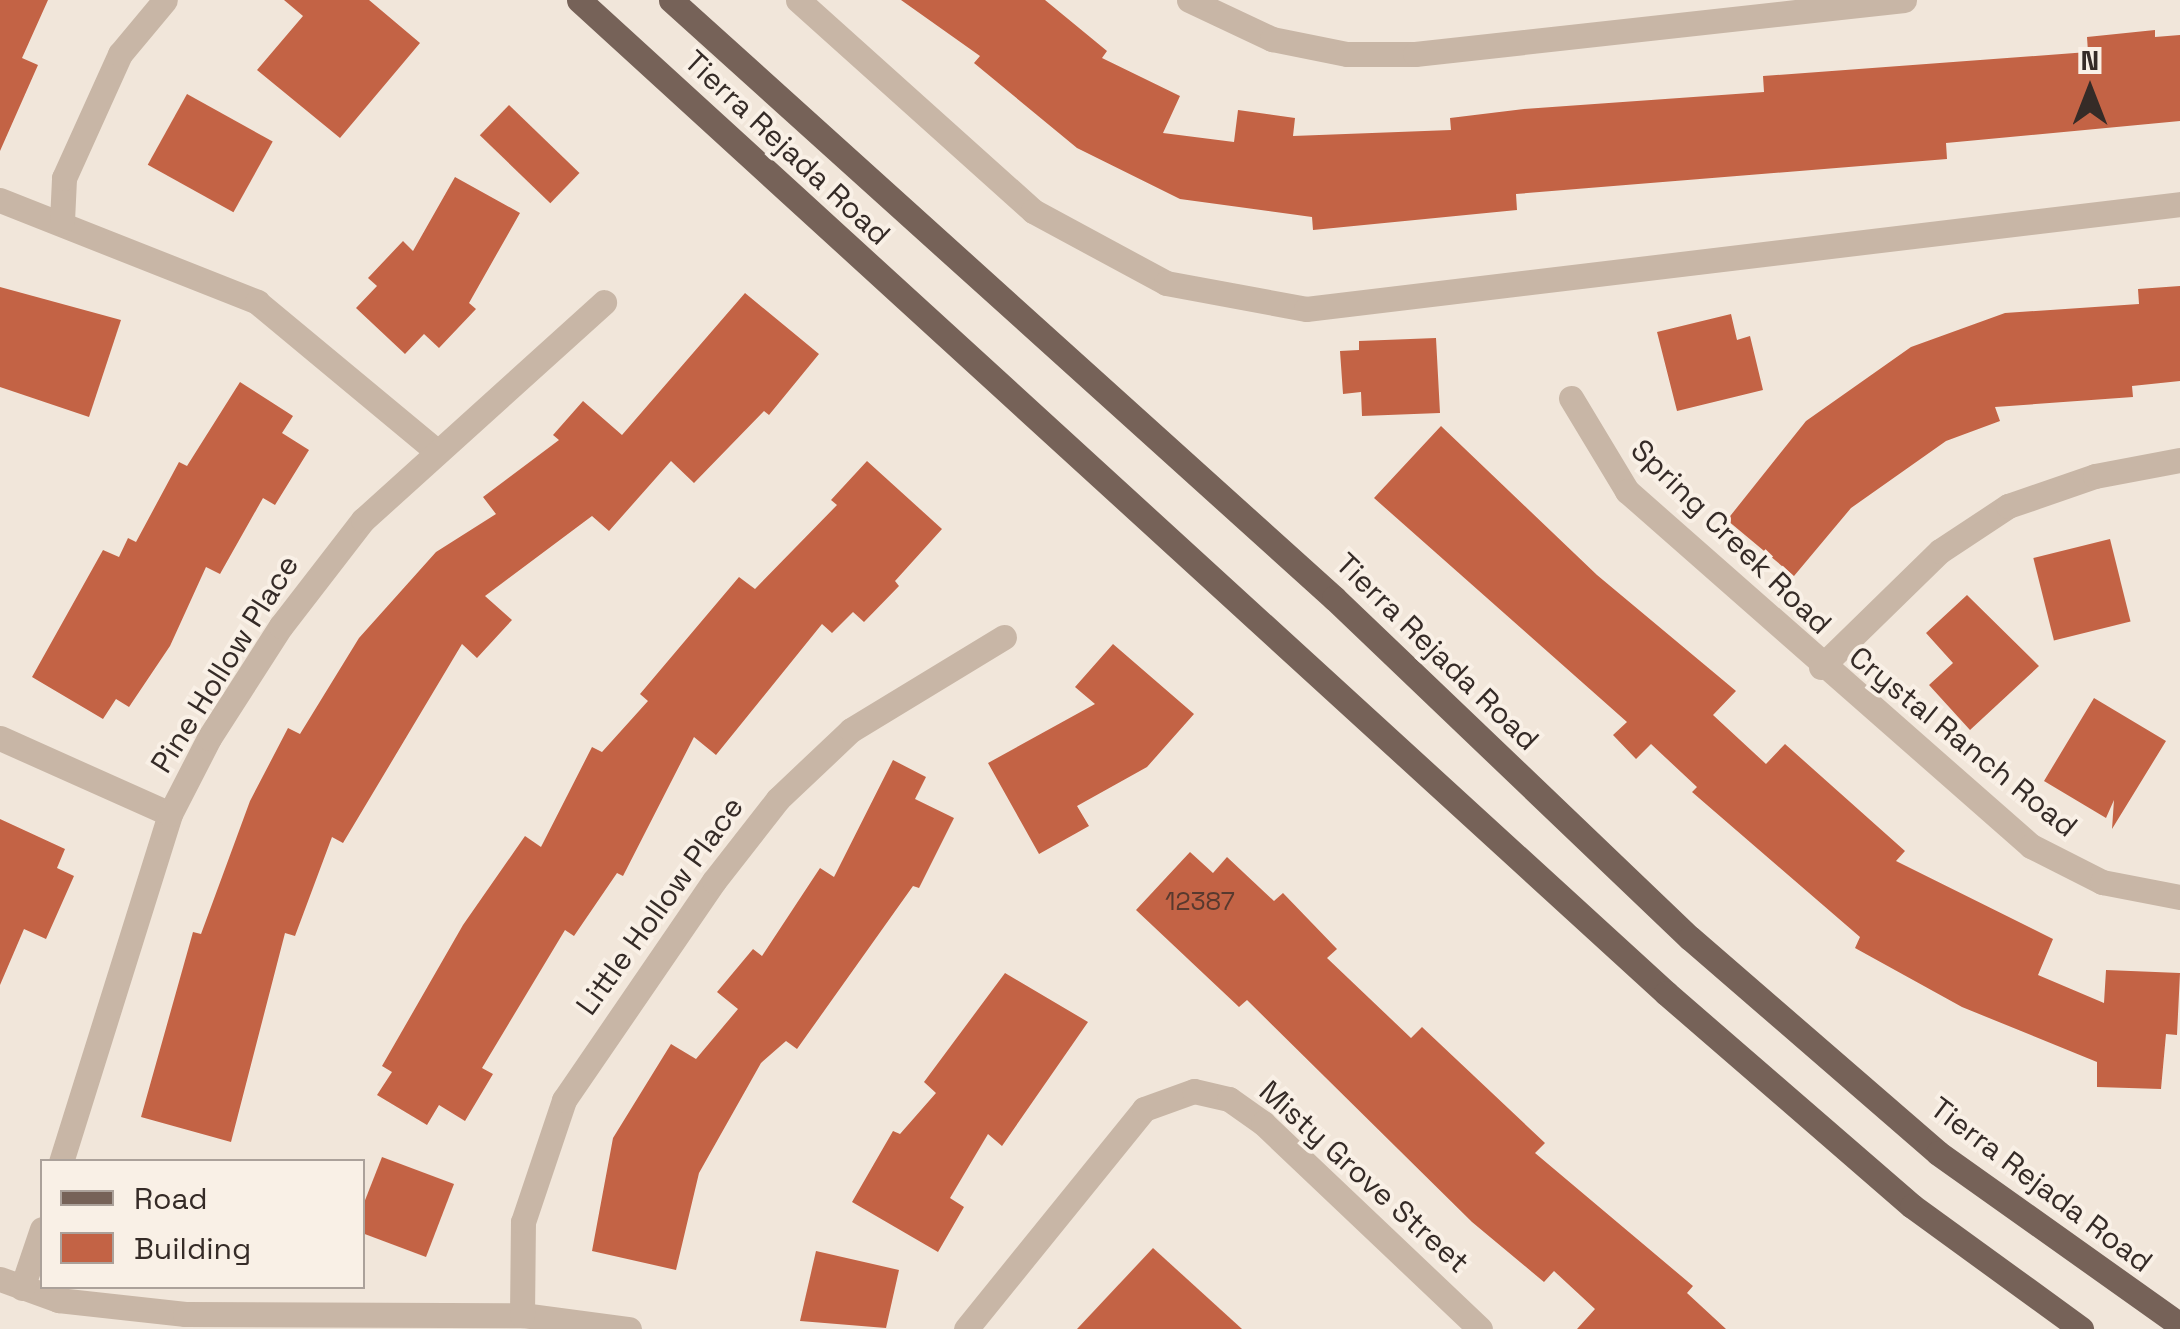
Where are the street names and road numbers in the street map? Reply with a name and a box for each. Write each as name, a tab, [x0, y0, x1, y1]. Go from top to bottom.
street label: Tierra Rejada Road	[677, 43, 897, 253]
street label: Spring Creek Road	[1623, 432, 1839, 642]
street label: Tierra Rejada Road	[1328, 546, 1546, 758]
street label: Pine Hollow Place	[143, 548, 307, 780]
street label: Crystal Ranch Road	[1842, 639, 2084, 845]
street label: Little Hollow Place	[569, 790, 751, 1022]
street label: Misty Grove Street	[1252, 1073, 1476, 1281]
street label: Tierra Rejada Road	[1923, 1090, 2159, 1280]

